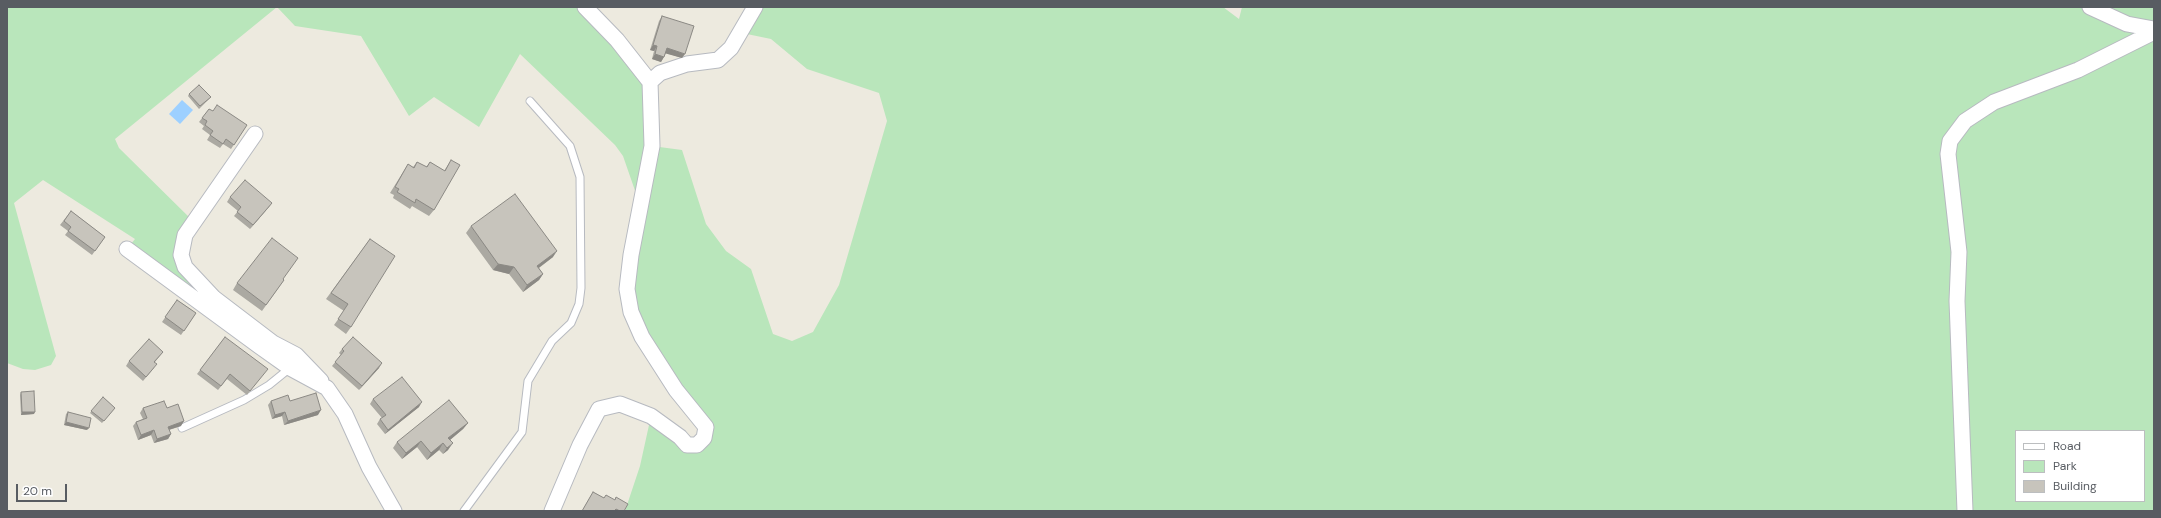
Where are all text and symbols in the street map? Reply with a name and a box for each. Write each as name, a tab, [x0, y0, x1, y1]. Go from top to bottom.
legend	[2015, 430, 2145, 502]
text: Road	[2053, 438, 2081, 454]
text: Park	[2053, 458, 2077, 474]
scale bar	[18, 476, 69, 502]
text: Building	[2053, 478, 2097, 494]
text: 20 m	[23, 483, 52, 499]

